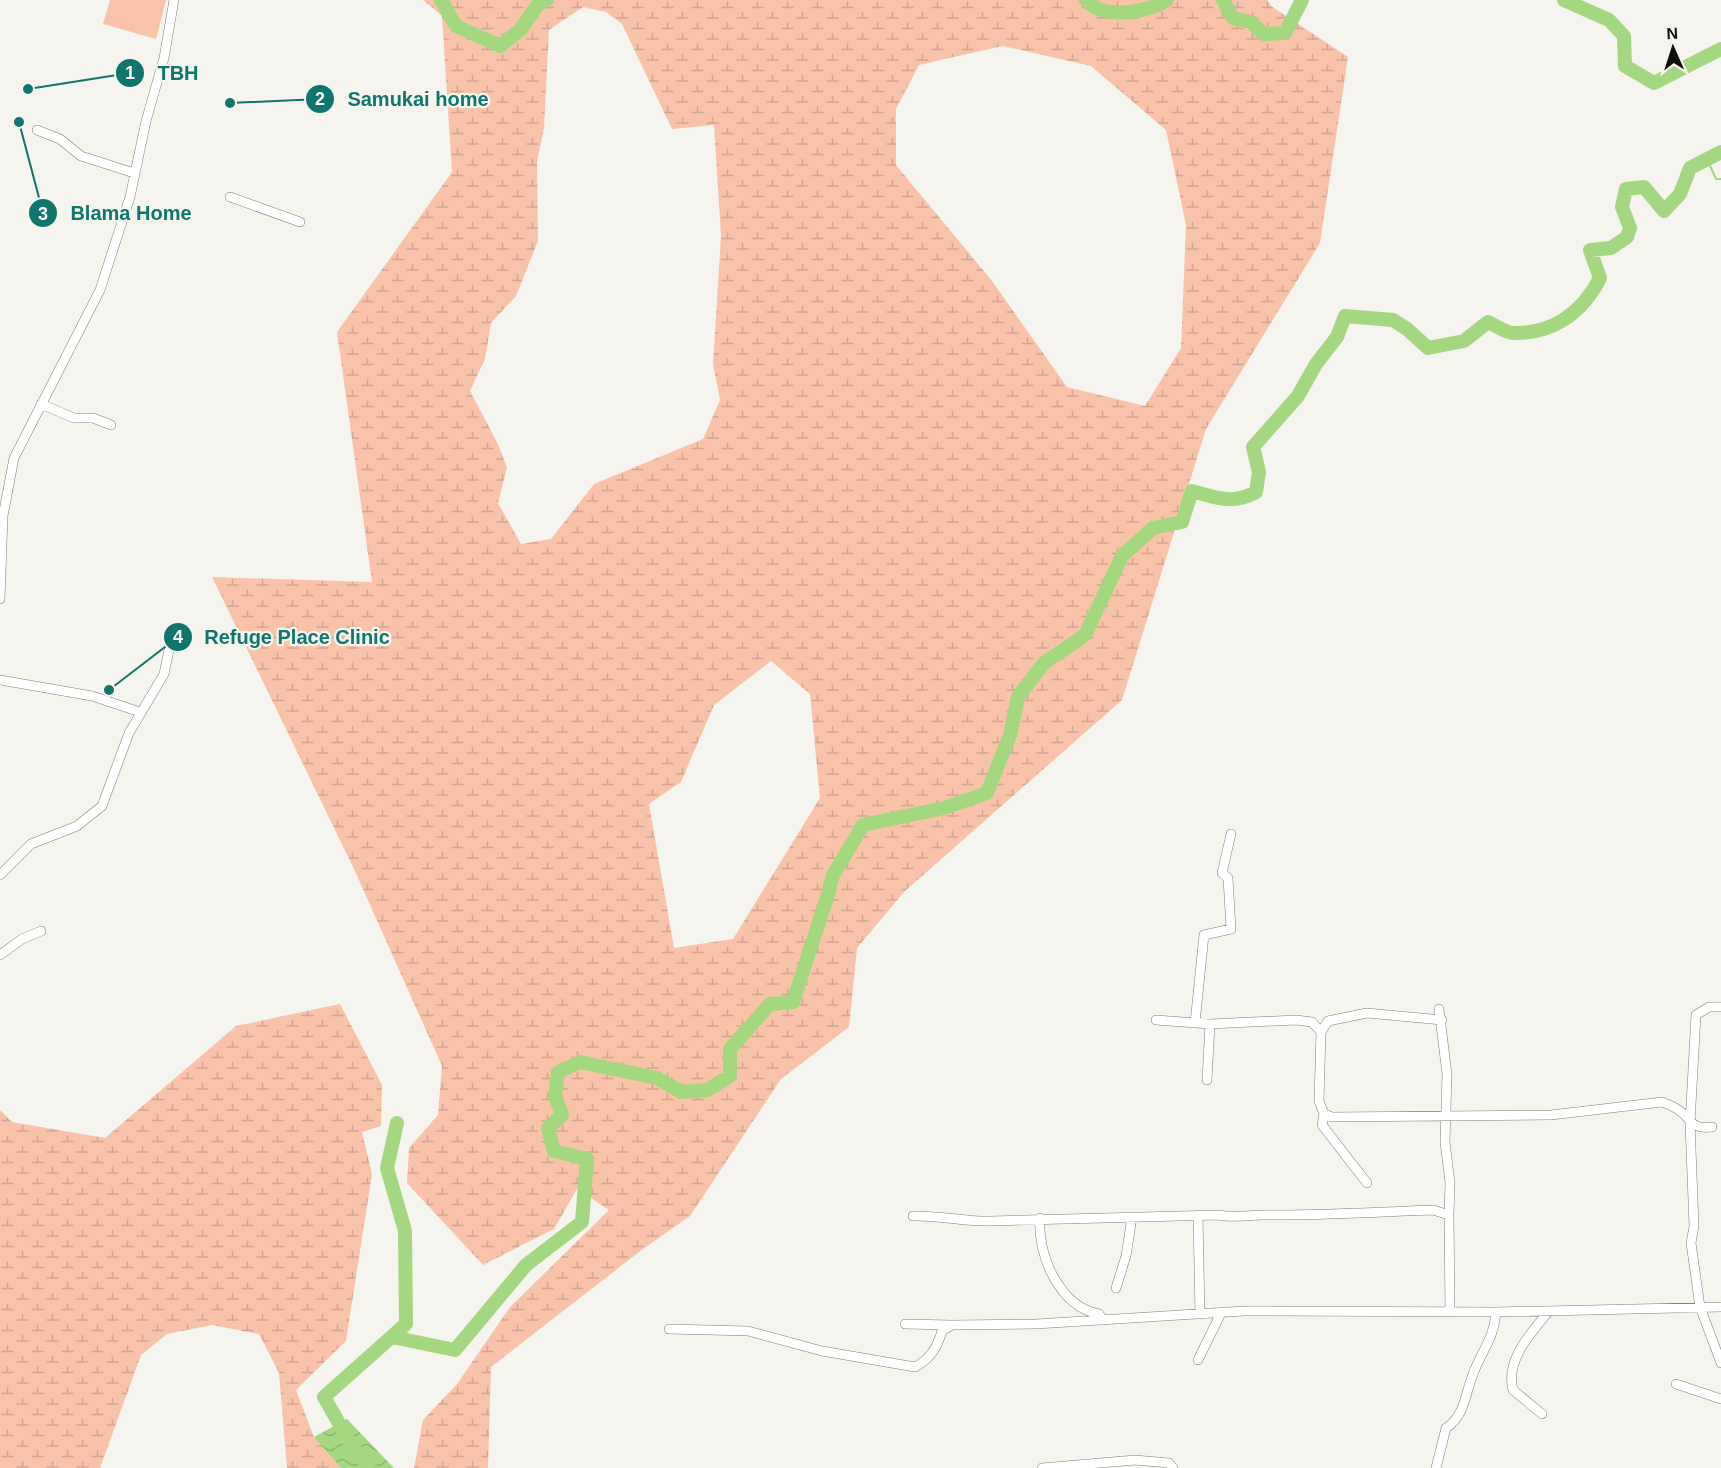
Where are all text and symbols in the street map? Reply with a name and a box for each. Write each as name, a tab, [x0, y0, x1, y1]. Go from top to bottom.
north arrow	[1643, 18, 1703, 78]
text: N	[1666, 25, 1678, 42]
callout: TBH	[115, 54, 210, 92]
text: TBH	[157, 62, 199, 84]
text: 1	[125, 63, 135, 83]
callout: Samukai home	[305, 80, 500, 118]
text: Samukai home	[347, 88, 489, 110]
text: 2	[315, 89, 325, 109]
callout: Blama Home	[28, 194, 203, 232]
text: Blama Home	[70, 202, 192, 224]
text: 3	[38, 204, 48, 224]
callout: Refuge Place Clinic	[163, 618, 402, 656]
text: Refuge Place Clinic	[204, 626, 390, 648]
text: 4	[173, 627, 183, 647]

